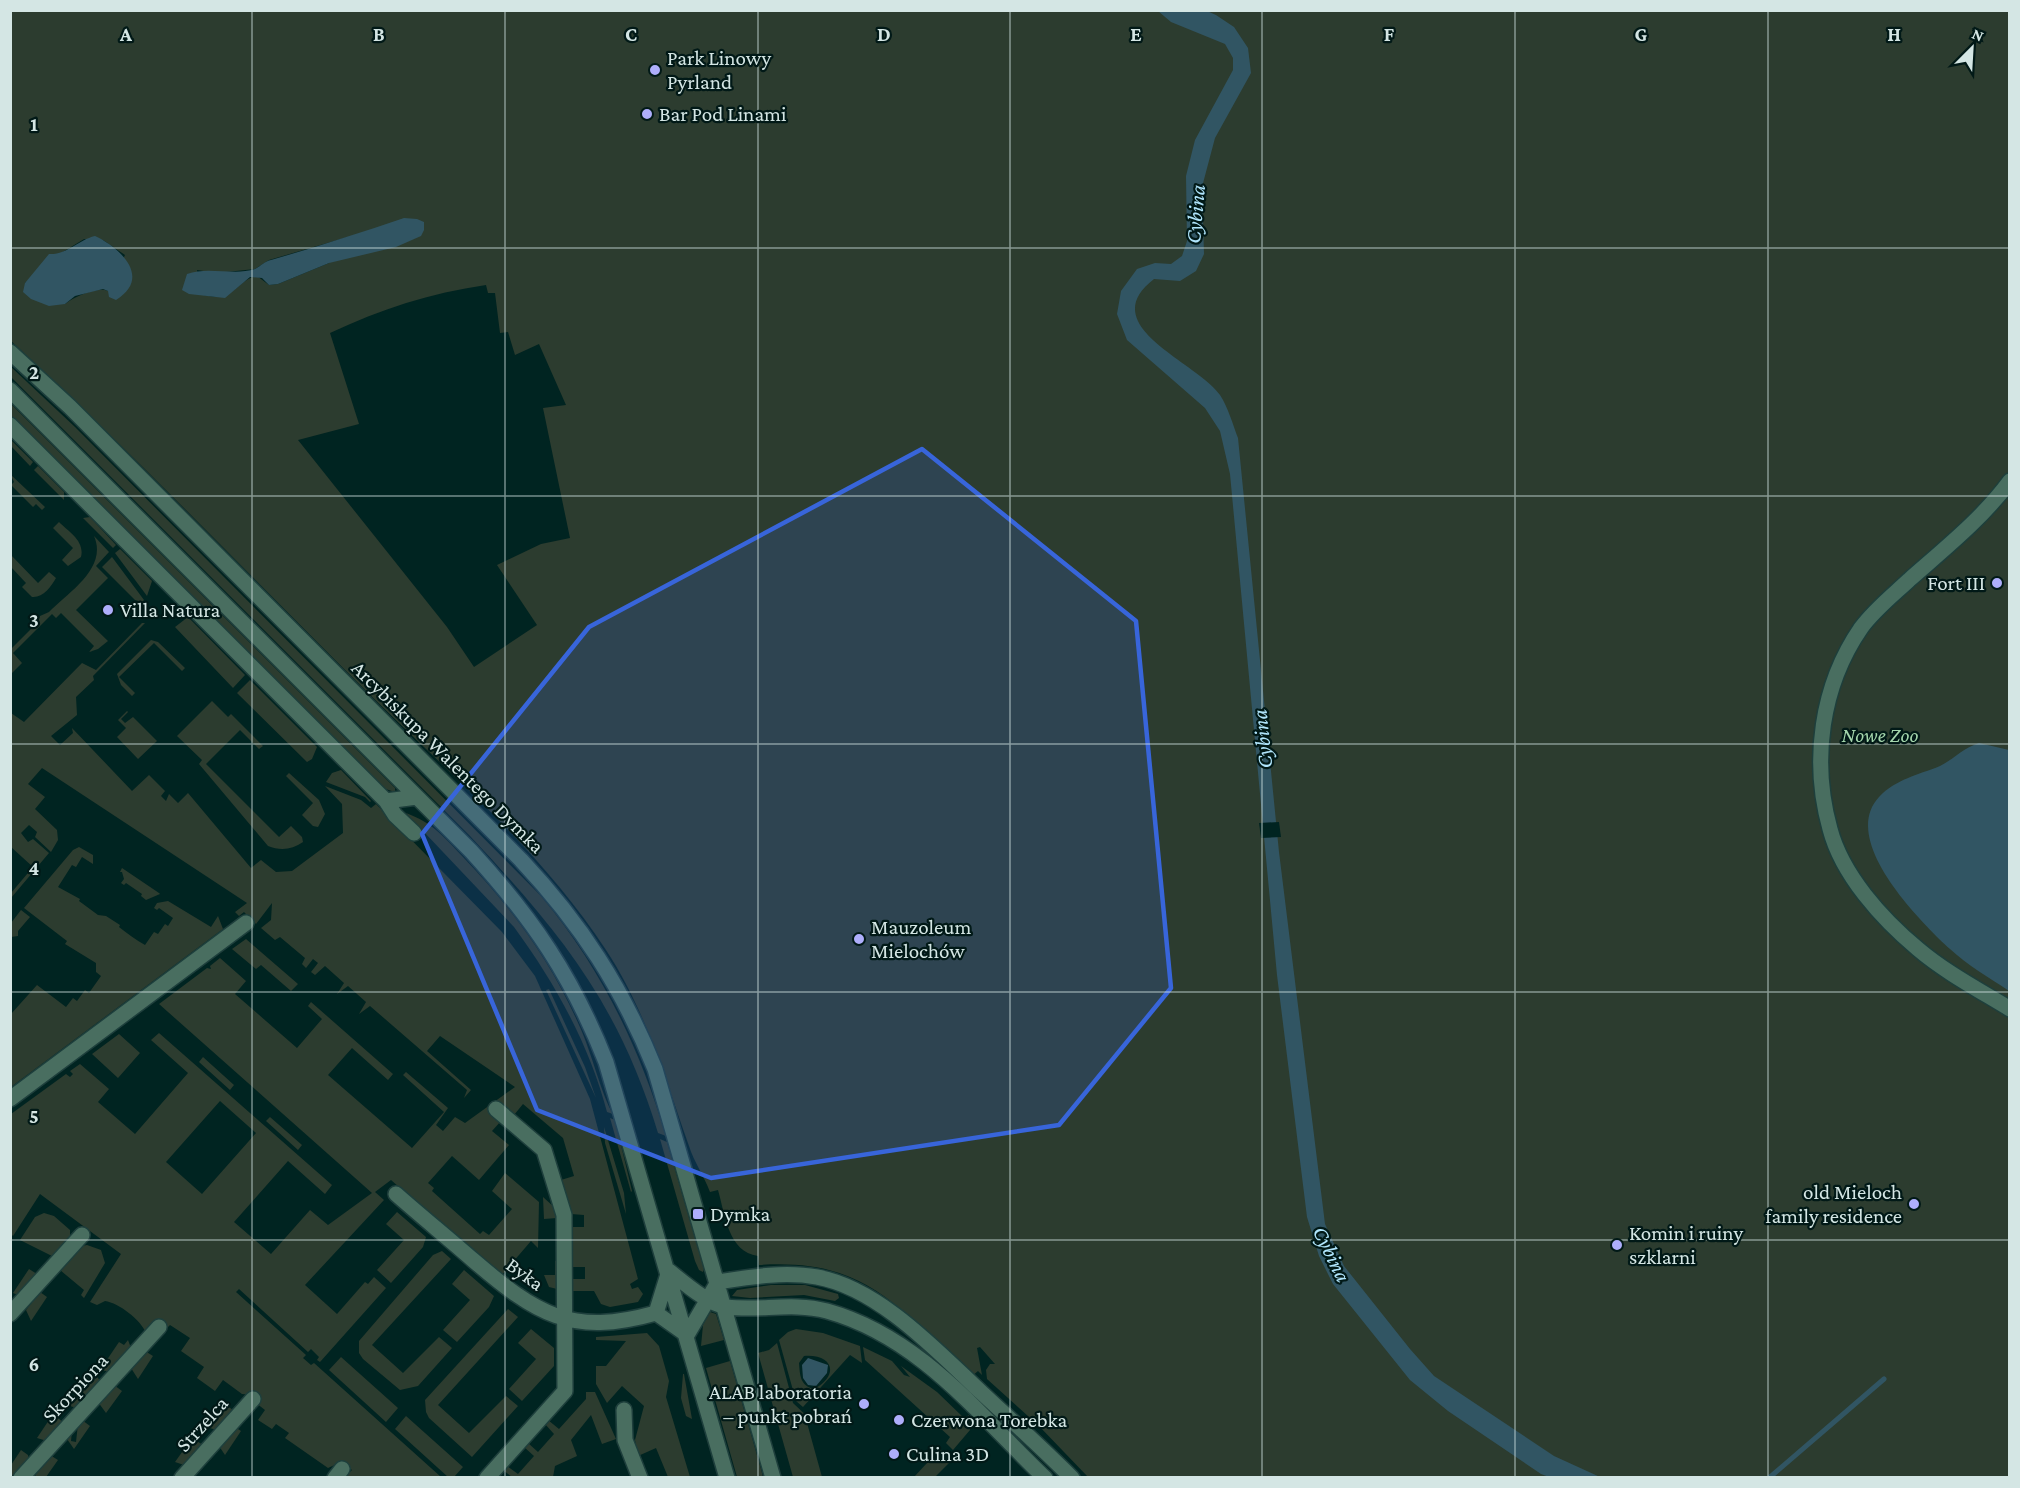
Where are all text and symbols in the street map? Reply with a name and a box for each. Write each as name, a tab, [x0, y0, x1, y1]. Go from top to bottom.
north arrow	[1942, 18, 2002, 78]
text: A	[119, 23, 133, 45]
text: B	[373, 23, 385, 45]
text: C	[625, 23, 637, 45]
text: D	[877, 23, 891, 45]
text: E	[1130, 23, 1142, 45]
text: F	[1384, 23, 1395, 45]
text: G	[1635, 23, 1648, 45]
text: H	[1887, 23, 1901, 45]
text: N	[1969, 25, 1986, 45]
place label: Park Linowy Pyrland	[667, 46, 772, 94]
marker: Park Linowy Pyrland	[648, 63, 662, 77]
place label: Bar Pod Linami	[659, 102, 787, 126]
marker: Bar Pod Linami	[640, 107, 654, 121]
text: 1	[30, 113, 38, 135]
water label: Cybina	[1180, 183, 1210, 245]
text: 2	[29, 361, 39, 383]
place label: Fort III	[1927, 571, 1985, 595]
marker: Fort III	[1990, 576, 2004, 590]
place label: Villa Natura	[120, 598, 220, 622]
marker: Villa Natura	[101, 603, 115, 617]
text: 3	[29, 609, 39, 631]
street label: Arcybiskupa Walentego Dymka	[347, 656, 549, 858]
water label: Cybina	[1246, 708, 1278, 770]
park label: Nowe Zoo	[1842, 723, 1918, 747]
text: 4	[29, 857, 40, 879]
place label: Mauzoleum Mielochów	[871, 915, 971, 963]
marker: Mauzoleum Mielochów	[852, 932, 866, 946]
text: 5	[29, 1105, 39, 1127]
place label: old Mieloch family residence	[1765, 1180, 1902, 1228]
marker: old Mieloch family residence	[1907, 1197, 1921, 1211]
place label: Dymka	[710, 1202, 771, 1226]
marker: Dymka	[691, 1207, 705, 1221]
place label: Komin i ruiny szklarni	[1629, 1221, 1744, 1269]
water label: Cybina	[1308, 1222, 1356, 1286]
marker: Komin i ruiny szklarni	[1610, 1238, 1624, 1252]
street label: Byka	[501, 1252, 549, 1296]
street label: Skorpiona	[37, 1348, 113, 1427]
text: 6	[29, 1353, 39, 1375]
place label: ALAB laboratoria – punkt pobrań	[709, 1380, 852, 1428]
street label: Strzelca	[171, 1391, 233, 1457]
marker: ALAB laboratoria – punkt pobrań	[857, 1397, 871, 1411]
place label: Czerwona Torebka	[911, 1408, 1067, 1432]
marker: Czerwona Torebka	[892, 1413, 906, 1427]
place label: Culina 3D	[906, 1442, 989, 1466]
marker: Culina 3D	[887, 1447, 901, 1461]

